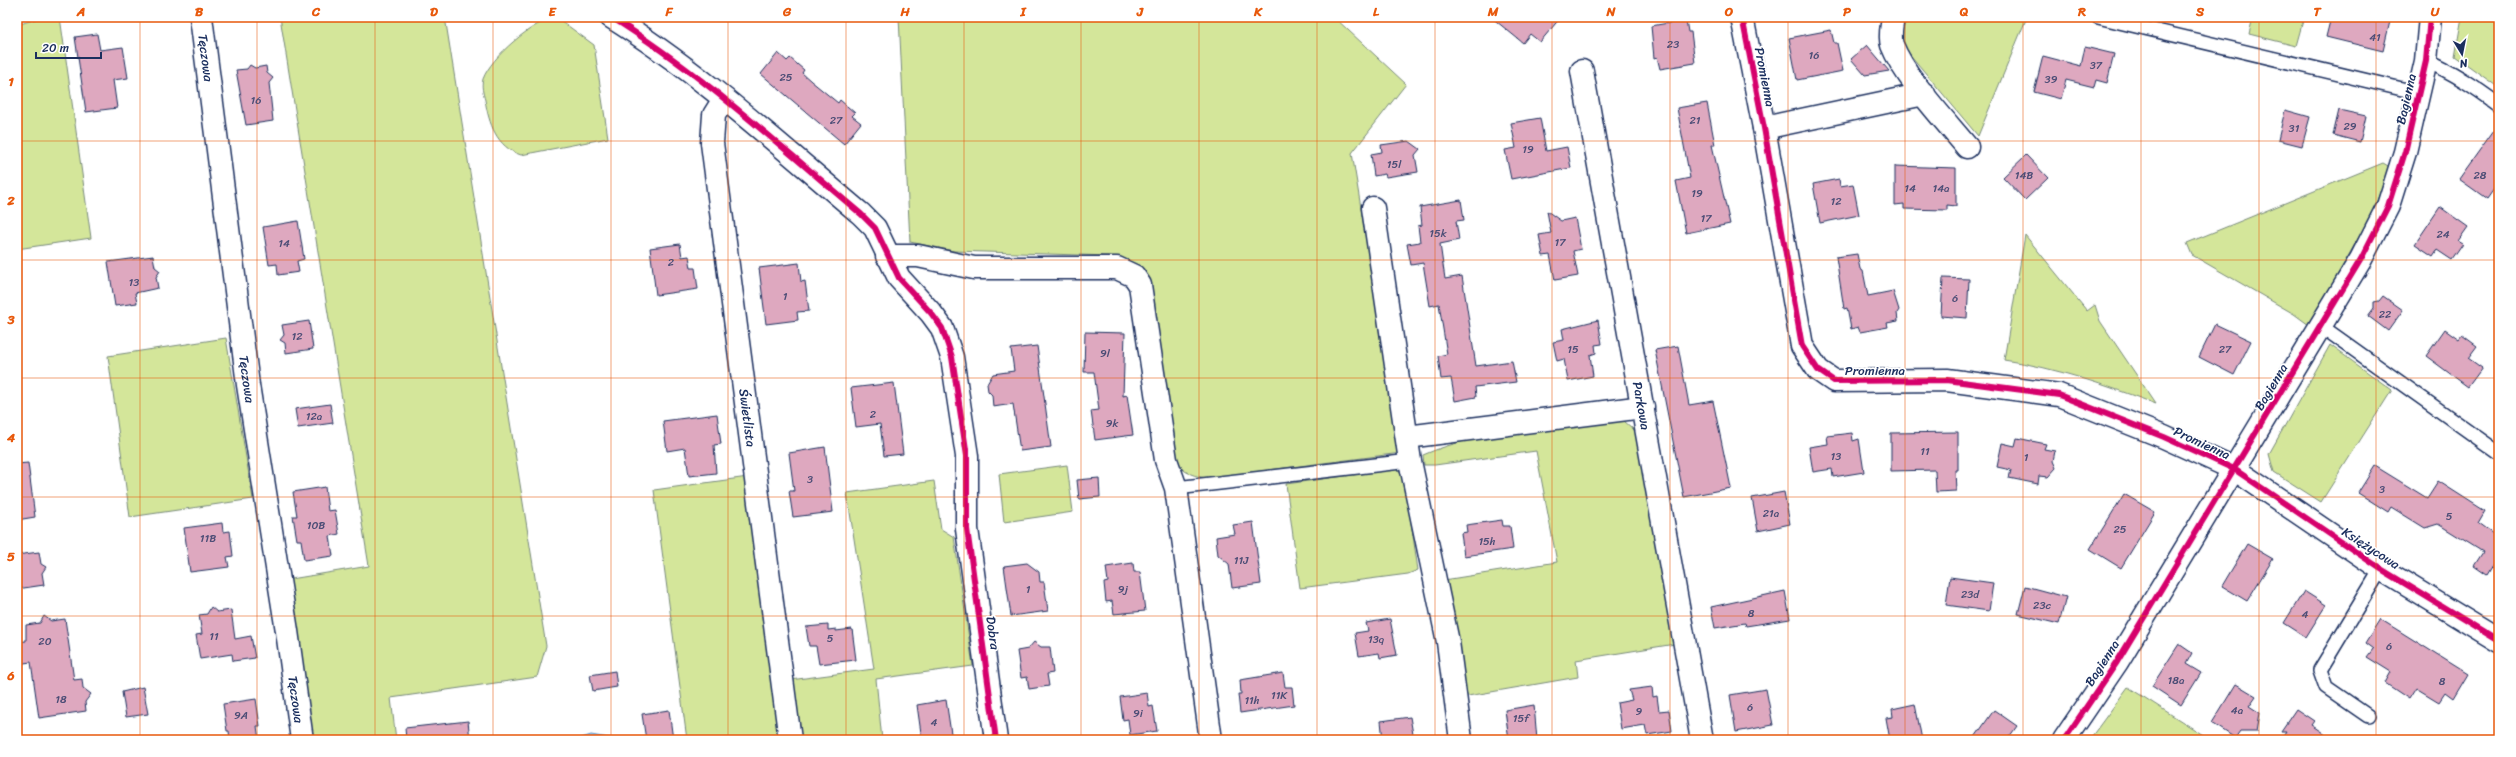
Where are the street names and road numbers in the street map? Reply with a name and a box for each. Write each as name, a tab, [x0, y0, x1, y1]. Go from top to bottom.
street label: Tęczowa	[192, 33, 221, 83]
street label: Promienna	[1748, 45, 1782, 109]
street label: Bagienna	[2389, 71, 2423, 127]
street label: Tęczowa	[233, 354, 262, 405]
street label: Promienna	[1845, 359, 1906, 382]
street label: Bagienna	[2248, 359, 2294, 415]
street label: Parkowa	[1626, 380, 1658, 432]
street label: Świetlista	[733, 387, 763, 449]
street label: Promienna	[2170, 420, 2235, 466]
street label: Księżycowa	[2337, 520, 2405, 576]
street label: Dobra	[979, 615, 1007, 652]
street label: Bagienna	[2078, 635, 2126, 691]
street label: Tęczowa	[282, 674, 311, 725]

